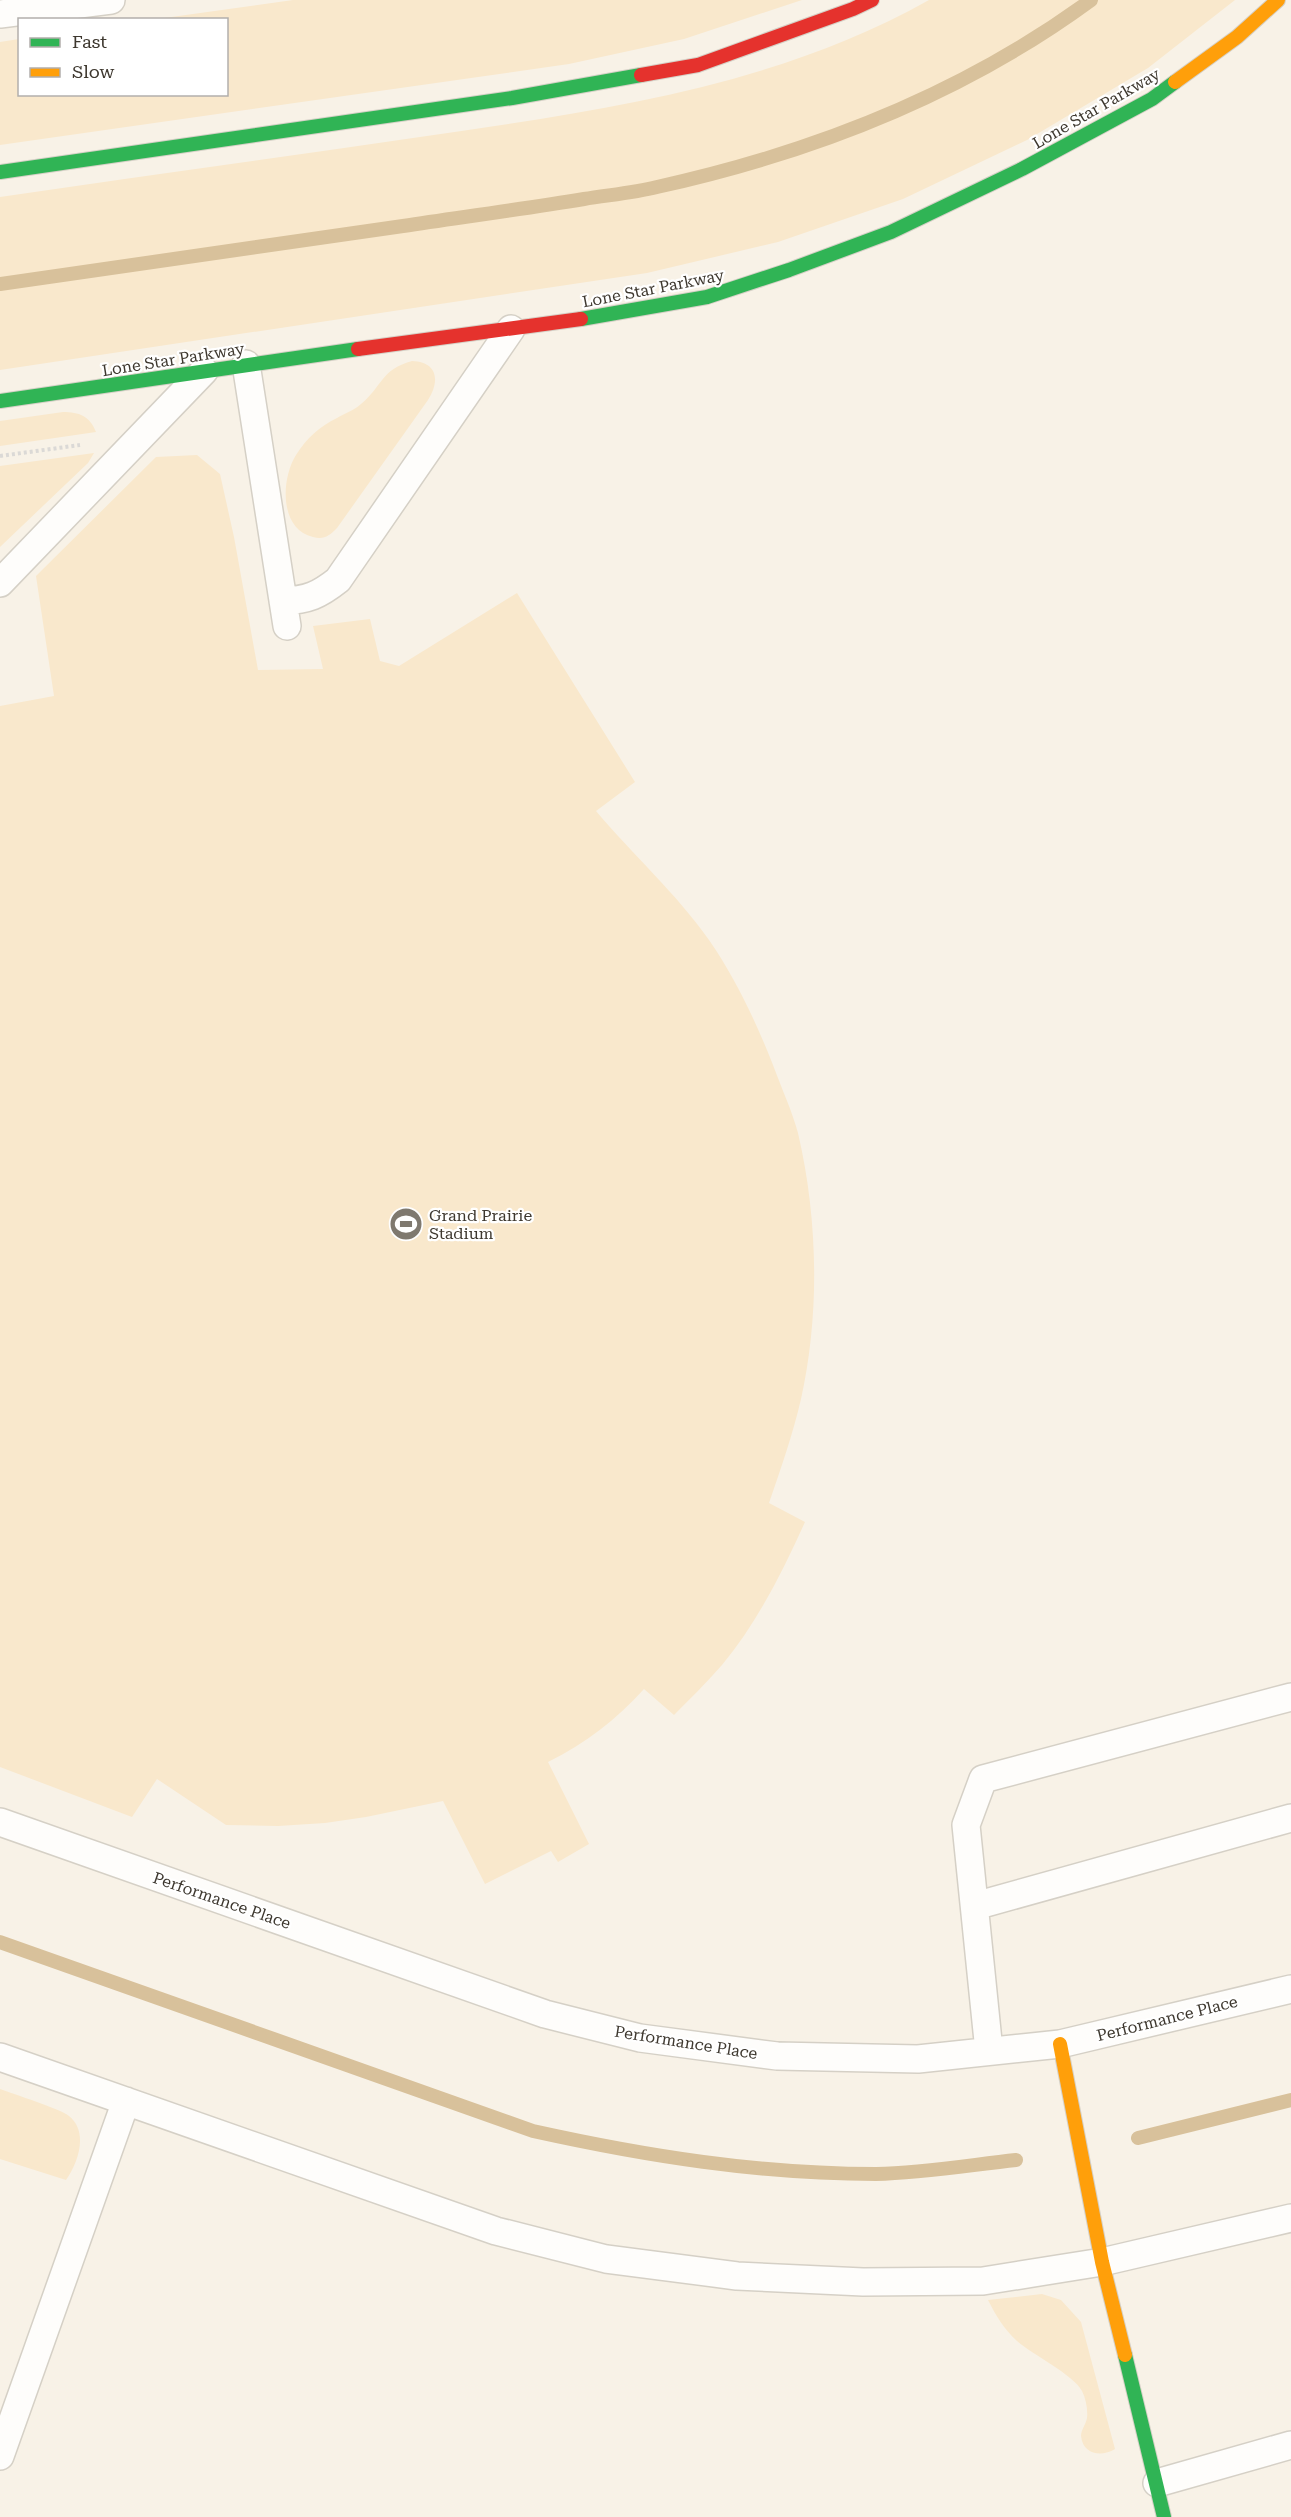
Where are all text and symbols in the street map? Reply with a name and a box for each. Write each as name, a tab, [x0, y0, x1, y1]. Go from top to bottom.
legend	[18, 18, 228, 96]
text: Fast	[72, 31, 107, 52]
text: Slow	[72, 61, 114, 82]
street label: Lone Star Parkway	[1029, 64, 1164, 153]
street label: Lone Star Parkway	[581, 265, 726, 312]
street label: Lone Star Parkway	[101, 339, 246, 380]
sports icon: Grand Prairie Stadium	[388, 1206, 424, 1242]
place label: Grand Prairie Stadium	[429, 1206, 532, 1243]
street label: Performance Place	[150, 1868, 293, 1933]
street label: Performance Place	[1095, 1992, 1240, 2045]
street label: Performance Place	[613, 2022, 759, 2063]

